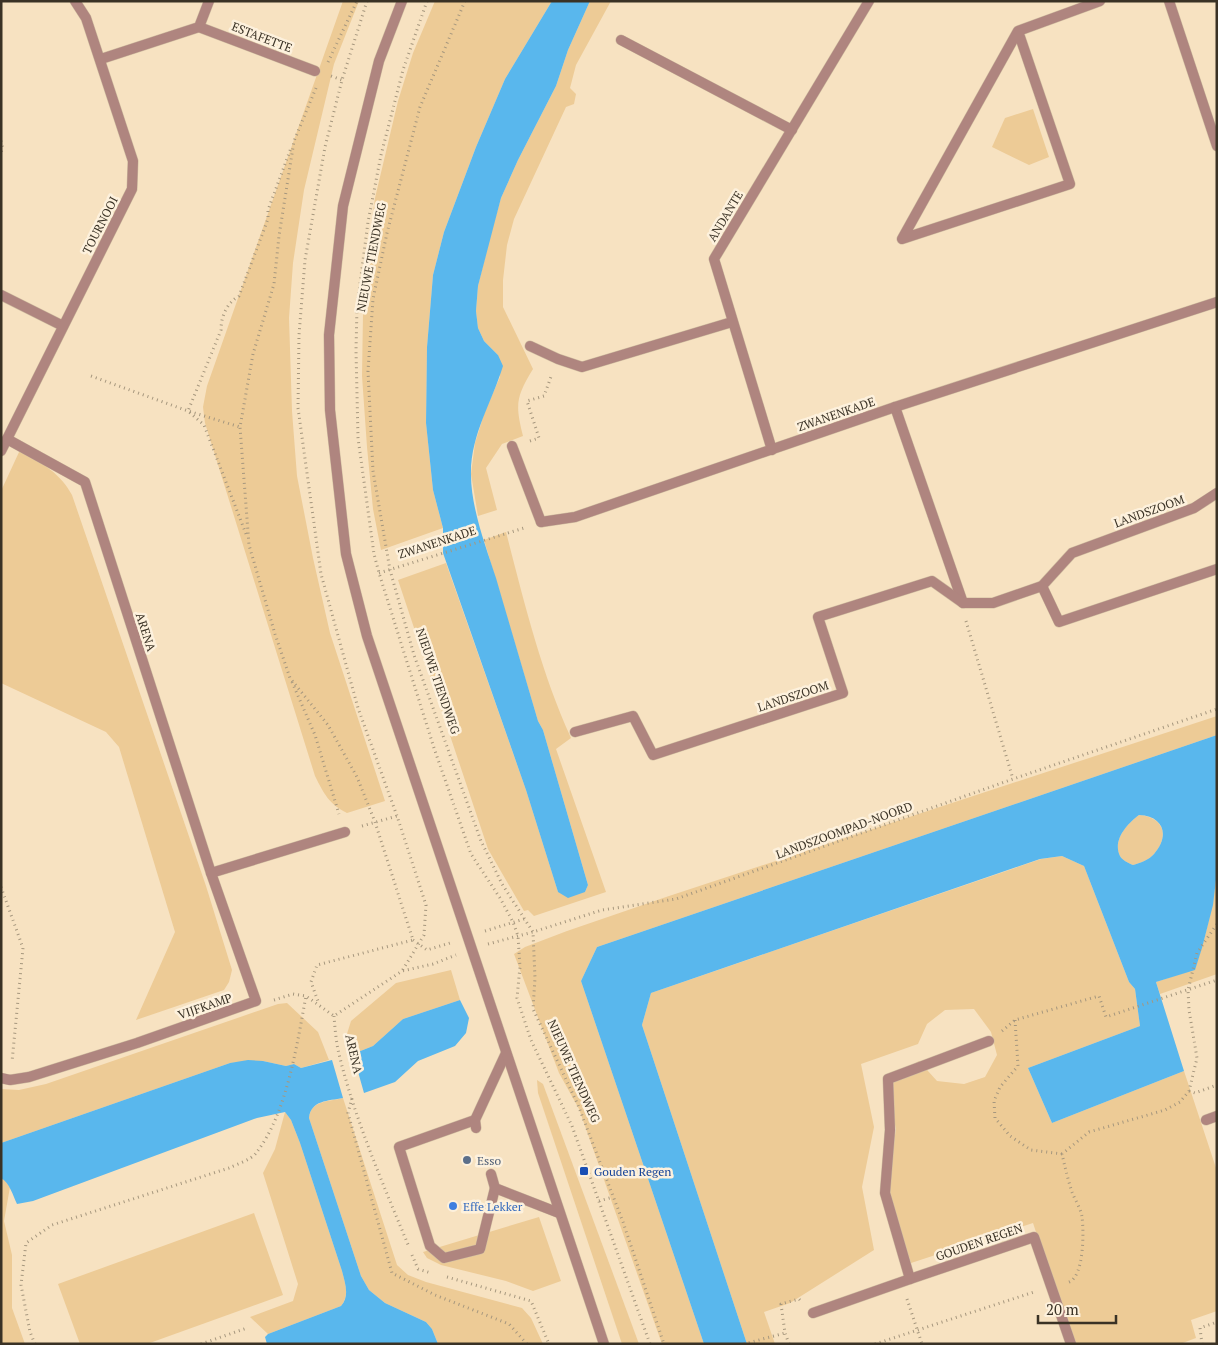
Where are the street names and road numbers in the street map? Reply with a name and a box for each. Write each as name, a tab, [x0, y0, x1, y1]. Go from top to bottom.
street label: ESTAFETTE	[230, 19, 294, 55]
street label: ANDANTE	[704, 188, 746, 244]
street label: TOURNOOI	[79, 194, 121, 256]
street label: NIEUWE TIENDWEG	[353, 200, 389, 313]
street label: ZWANENKADE	[795, 394, 877, 434]
street label: LANDSZOOM	[1112, 491, 1187, 531]
street label: ZWANENKADE	[396, 522, 478, 562]
street label: ARENA	[133, 611, 160, 654]
street label: NIEUWE TIENDWEG	[413, 626, 463, 737]
street label: LANDSZOOM	[756, 677, 831, 715]
street label: LANDSZOOMPAD-NOORD	[774, 798, 914, 862]
street label: VIJFKAMP	[176, 990, 234, 1022]
street label: NIEUWE TIENDWEG	[545, 1017, 604, 1125]
street label: ARENA	[342, 1033, 366, 1076]
street label: GOUDEN REGEN	[934, 1220, 1025, 1264]

